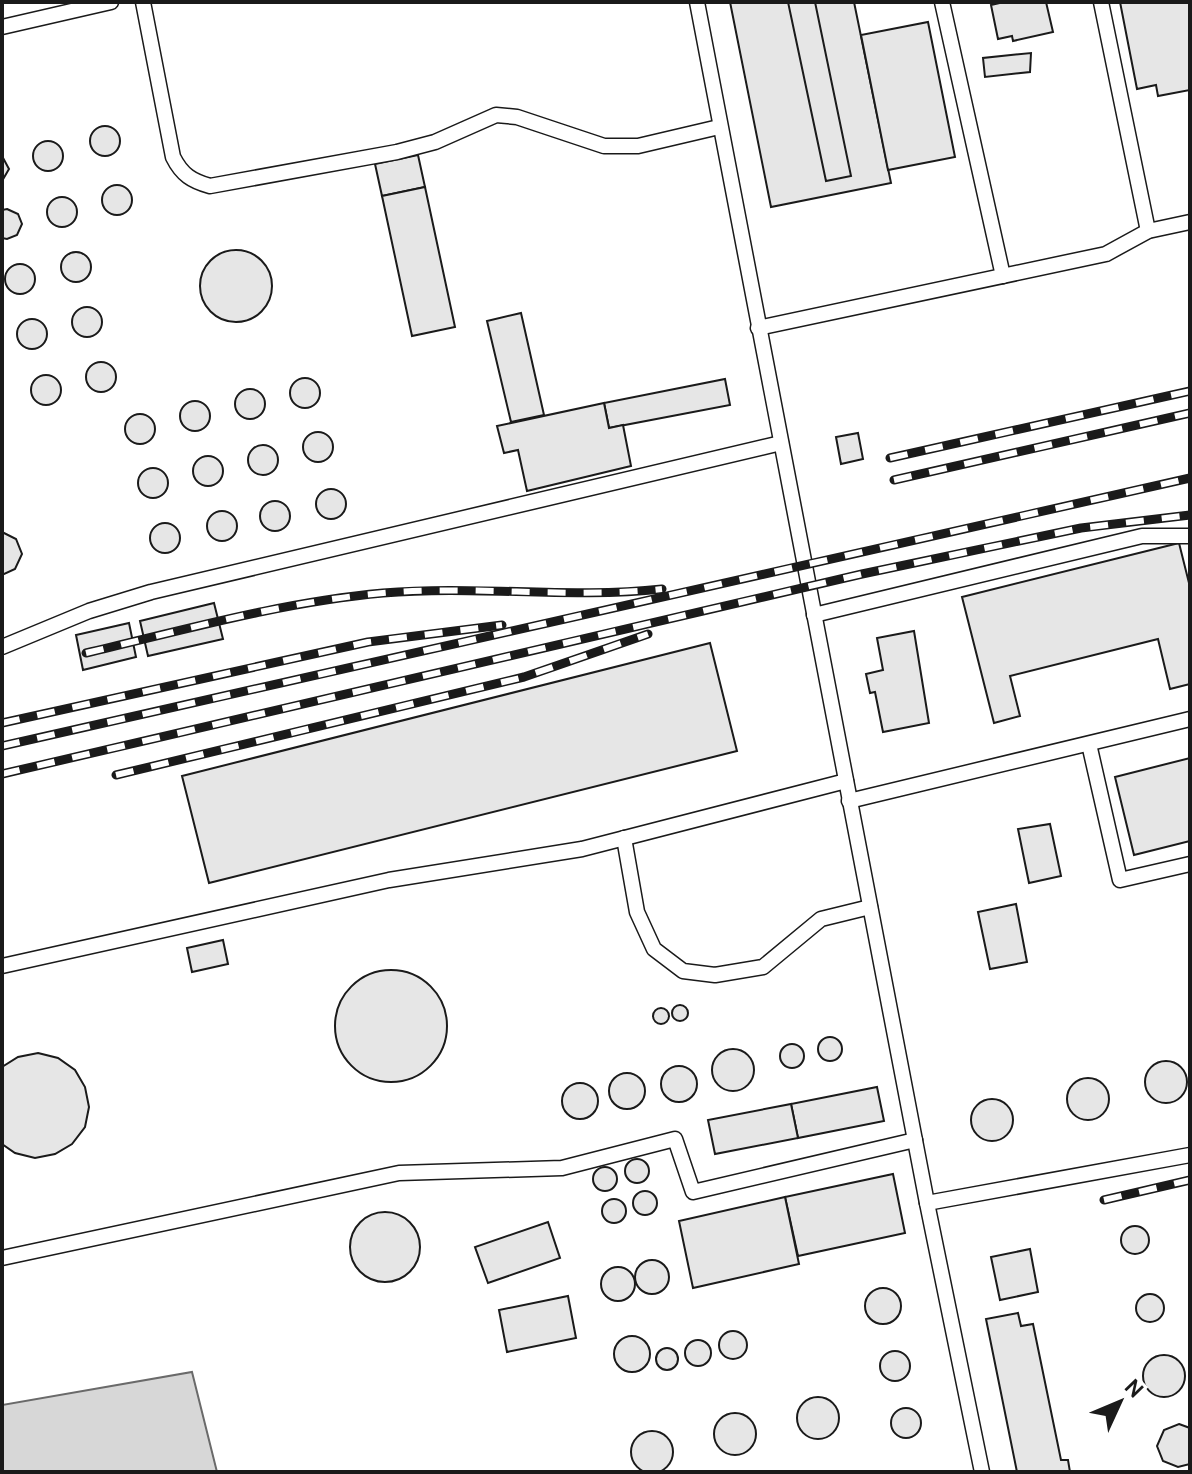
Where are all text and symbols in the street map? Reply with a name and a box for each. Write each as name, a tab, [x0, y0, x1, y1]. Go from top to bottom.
north arrow	[1080, 1362, 1160, 1442]
text: N	[1119, 1373, 1149, 1403]

